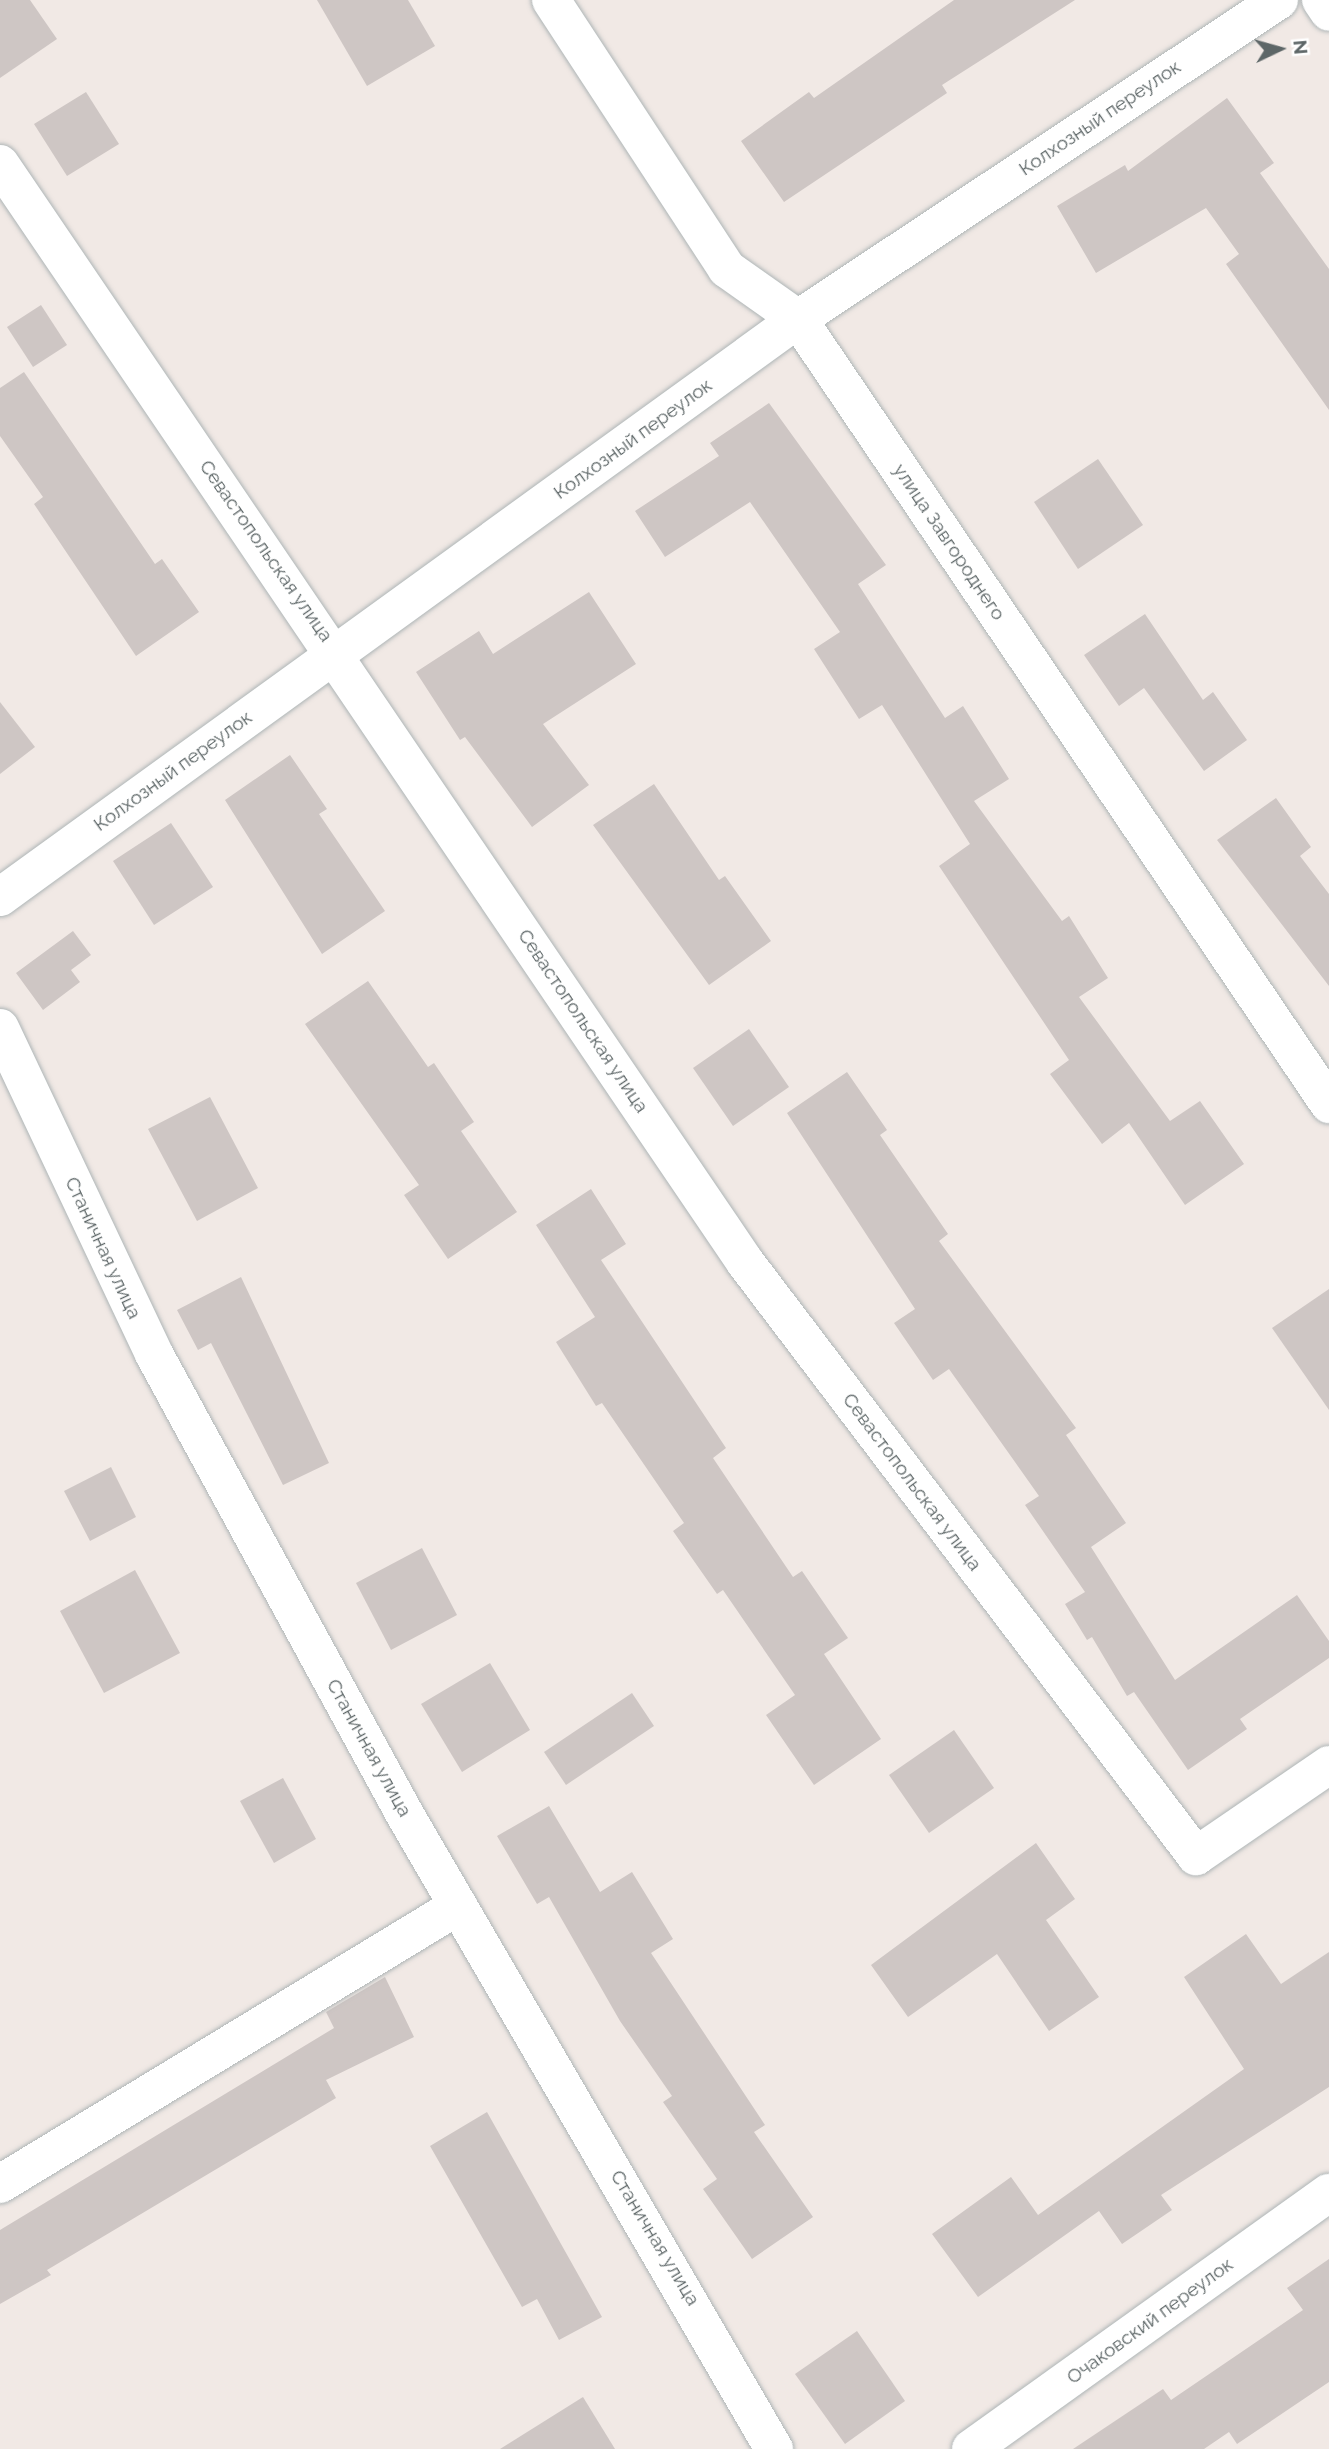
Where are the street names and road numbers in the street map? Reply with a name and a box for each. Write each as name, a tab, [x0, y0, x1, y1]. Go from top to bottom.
street label: Колхозный переулок	[1015, 55, 1185, 181]
street label: Колхозный переулок	[549, 374, 717, 504]
street label: Севастопольская улица	[195, 456, 337, 646]
street label: улица Завгороднего	[888, 459, 1010, 625]
street label: Колхозный переулок	[89, 706, 257, 836]
street label: Севастопольская улица	[513, 925, 653, 1117]
street label: Станичная улица	[60, 1173, 146, 1323]
street label: Севастопольская улица	[838, 1389, 986, 1575]
street label: Станичная улица	[322, 1675, 416, 1821]
street label: Станичная улица	[605, 2166, 705, 2310]
street label: Очаковский переулок	[1062, 2253, 1238, 2389]

